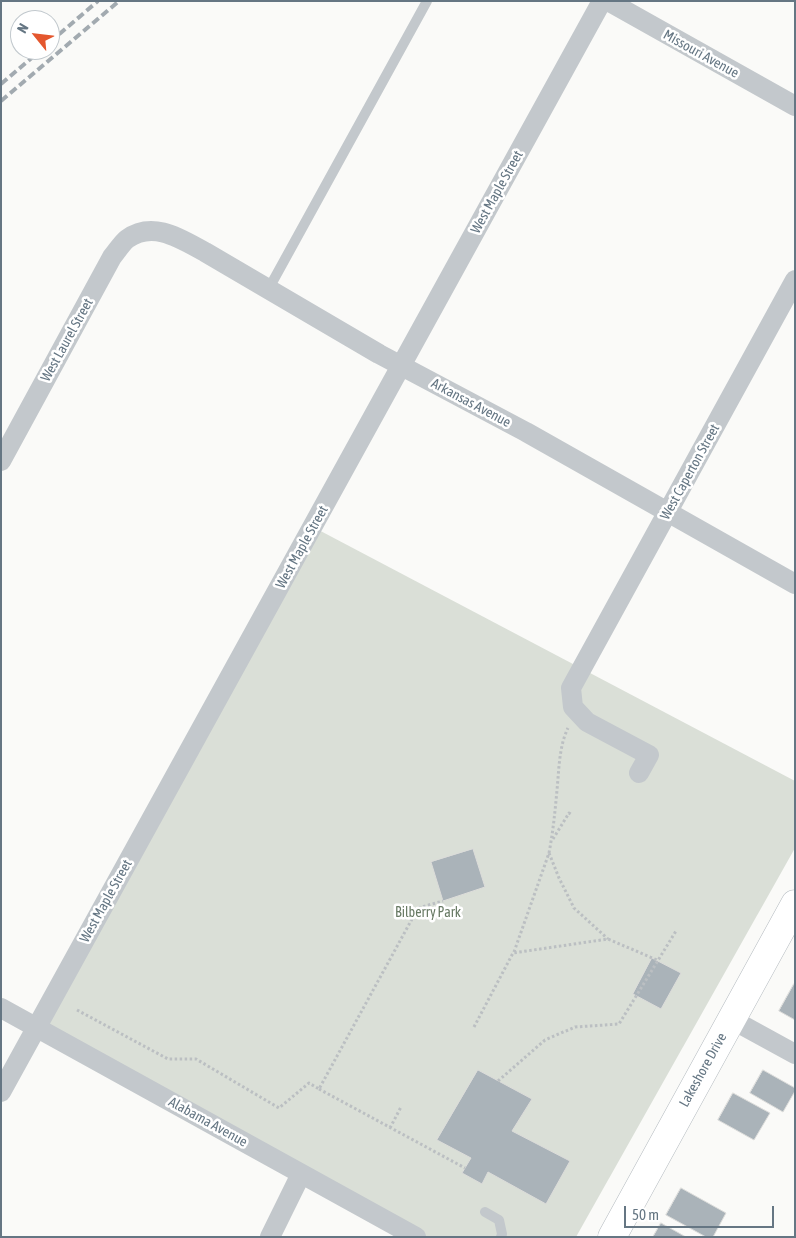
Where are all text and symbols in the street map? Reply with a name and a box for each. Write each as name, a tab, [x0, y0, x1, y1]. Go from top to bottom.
north arrow	[10, 10, 60, 60]
text: N	[14, 21, 32, 36]
street label: Missouri Avenue	[660, 26, 742, 82]
street label: West Maple Street	[467, 148, 527, 236]
street label: West Laurel Street	[37, 295, 97, 385]
street label: Arkansas Avenue	[428, 375, 514, 431]
street label: West Caperton Street	[657, 421, 723, 523]
street label: West Maple Street	[272, 503, 332, 591]
street label: West Maple Street	[76, 857, 136, 945]
park label: Bilberry Park	[395, 905, 461, 921]
street label: Lakeshore Drive	[676, 1030, 730, 1110]
street label: Alabama Avenue	[166, 1093, 250, 1151]
scale bar	[626, 1196, 776, 1228]
text: 50 m	[632, 1206, 659, 1223]

